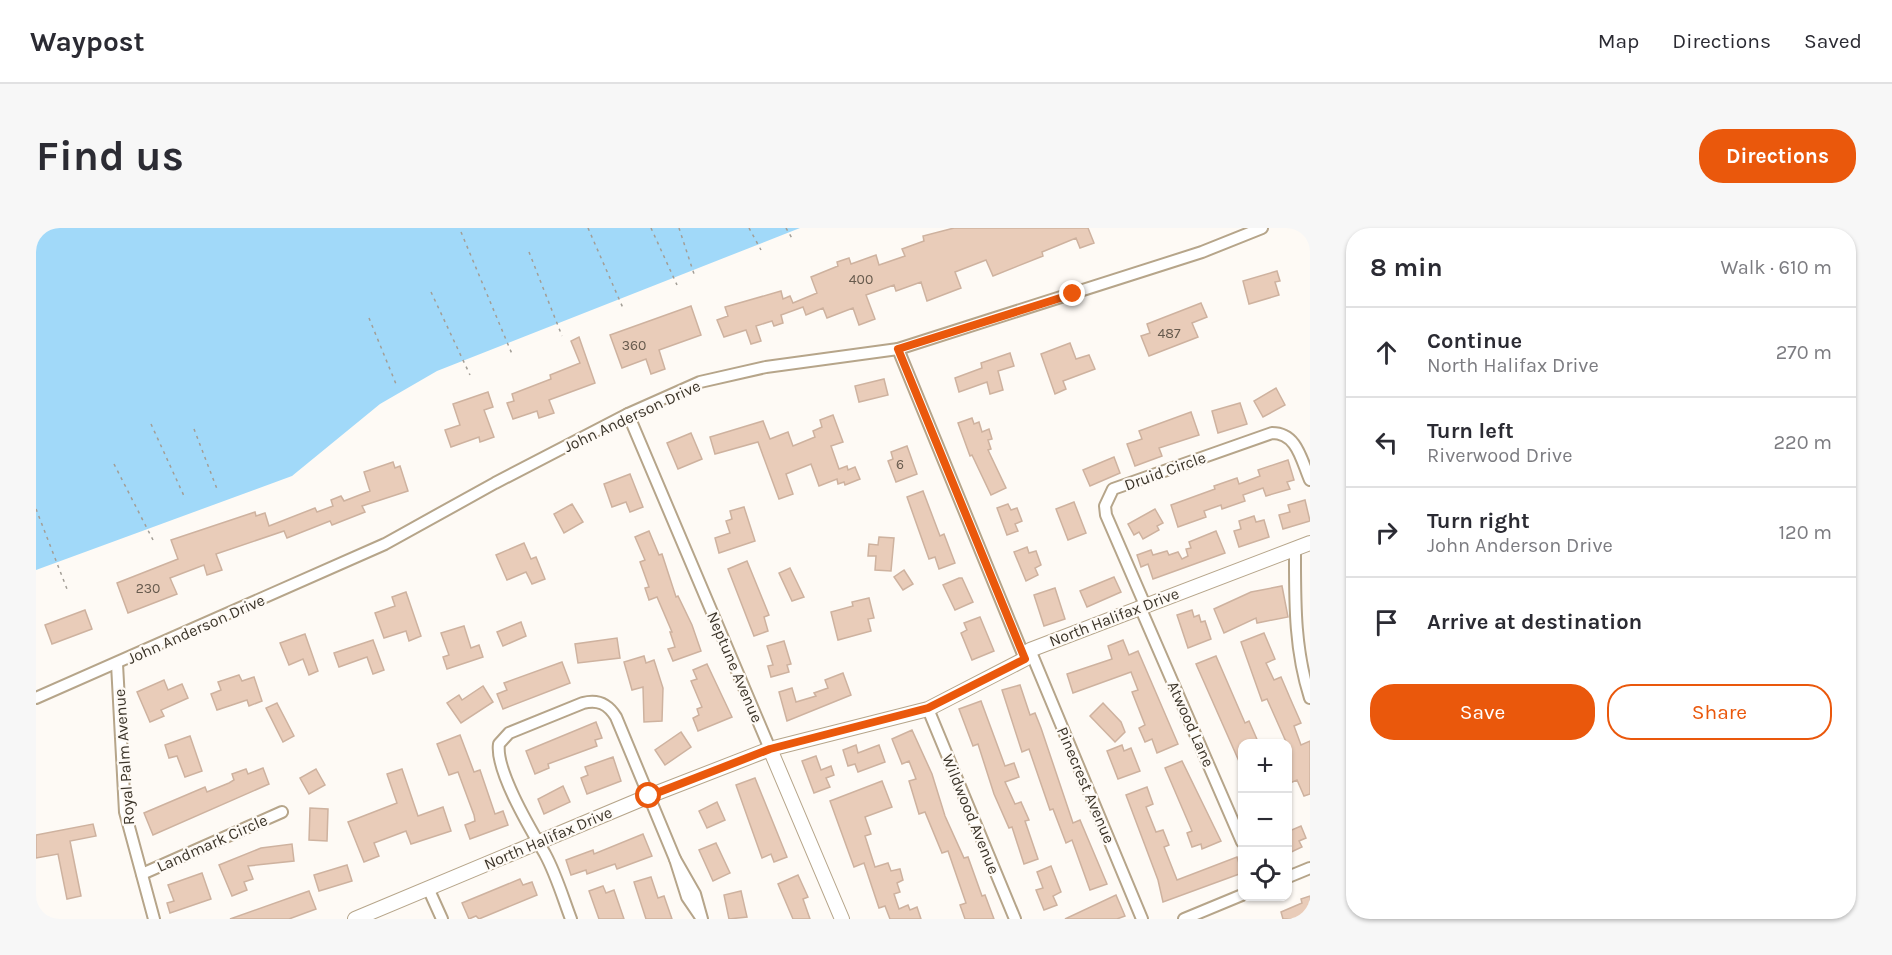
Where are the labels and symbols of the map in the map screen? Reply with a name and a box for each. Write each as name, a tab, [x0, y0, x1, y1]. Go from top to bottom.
house number: 400	[849, 271, 873, 288]
route end	[1059, 280, 1085, 306]
house number: 487	[1158, 325, 1181, 342]
house number: 360	[622, 337, 646, 354]
street label: John Anderson Drive	[561, 376, 703, 456]
street label: Druid Circle	[1122, 447, 1208, 495]
house number: 6	[896, 456, 904, 473]
house number: 230	[136, 580, 160, 597]
street label: North Halifax Drive	[1046, 584, 1182, 650]
street label: John Anderson Drive	[124, 590, 268, 668]
street label: Neptune Avenue	[703, 609, 767, 725]
street label: Atwood Lane	[1164, 678, 1218, 770]
street label: Royal Palm Avenue	[110, 688, 138, 826]
street label: Pinecrest Avenue	[1053, 724, 1119, 846]
street label: Wildwood Avenue	[938, 751, 1004, 877]
route start	[635, 782, 661, 808]
street label: North Halifax Drive	[481, 802, 615, 874]
street label: Landmark Circle	[154, 810, 270, 876]

